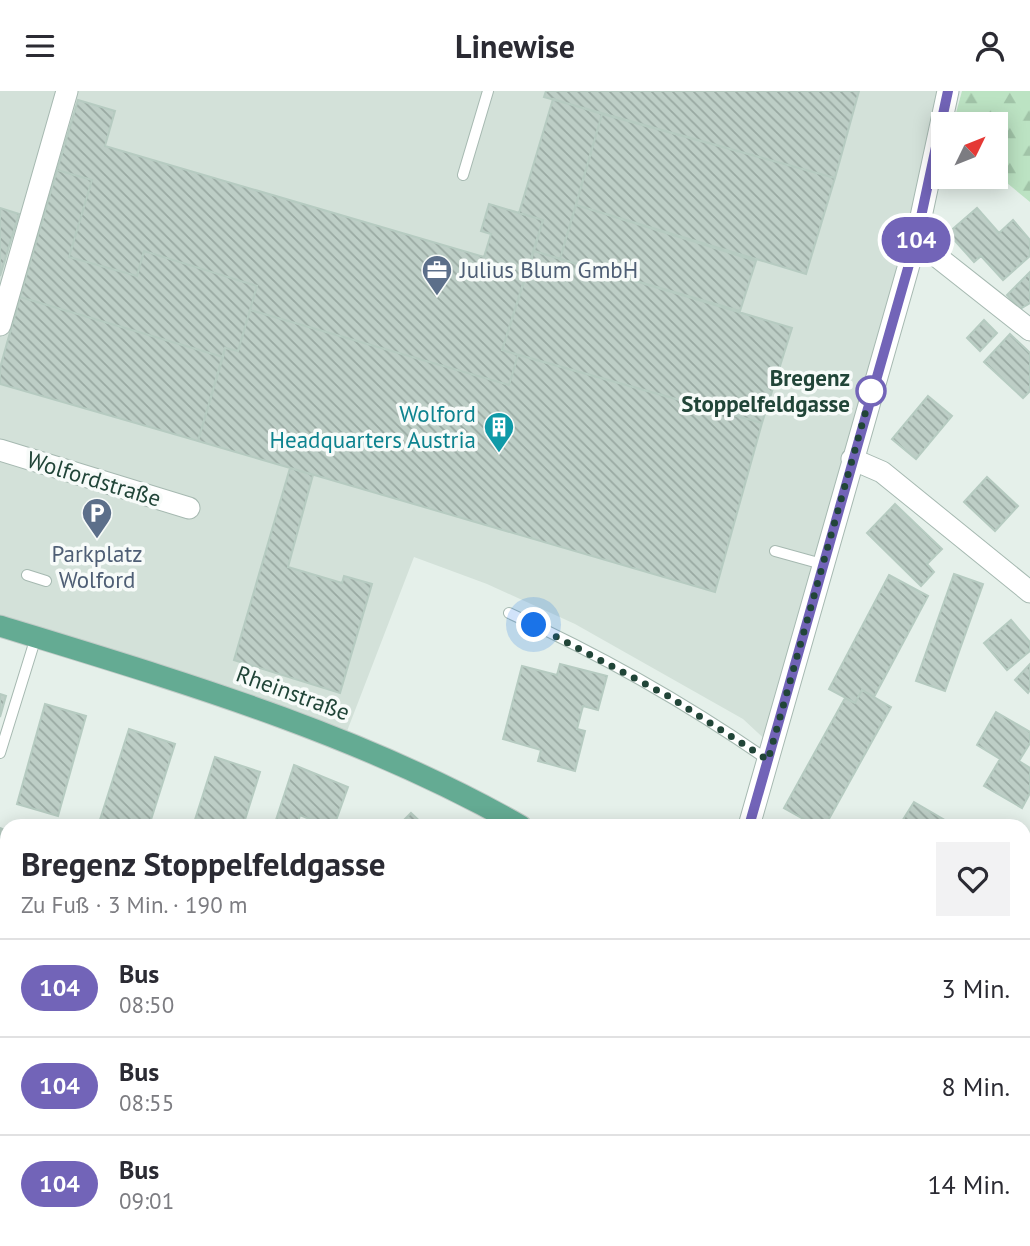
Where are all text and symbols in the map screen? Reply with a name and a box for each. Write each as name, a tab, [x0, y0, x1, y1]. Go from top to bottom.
text: Linewise	[455, 25, 575, 67]
icon: menu	[21, 27, 59, 65]
icon: person	[971, 27, 1009, 65]
north arrow	[931, 112, 1008, 189]
map controls	[931, 112, 1008, 189]
line badge: 104	[876, 217, 956, 263]
text: 104	[896, 224, 936, 255]
office icon: Julius Blum GmbH	[420, 253, 454, 297]
place label: Julius Blum GmbH	[459, 255, 638, 284]
place label: Bregenz Stoppelfeldgasse	[681, 363, 850, 418]
marker: Bregenz Stoppelfeldgasse	[856, 376, 886, 406]
place label: Wolford Headquarters Austria	[270, 399, 476, 454]
building icon: Wolford Headquarters Austria	[482, 410, 516, 454]
street label: Wolfordstraße	[24, 444, 165, 513]
parking icon: Parkplatz Wolford	[80, 496, 114, 540]
place label: Parkplatz Wolford	[52, 539, 142, 594]
your location	[516, 607, 551, 642]
street label: Rheinstraße	[232, 659, 354, 726]
text: Bregenz Stoppelfeldgasse	[21, 842, 386, 885]
button: heart	[936, 842, 1010, 916]
text: Zu Fuß · 3 Min. · 190 m	[21, 890, 247, 919]
text: Bus	[119, 957, 159, 990]
text: 104	[39, 972, 80, 1003]
text: 3 Min.	[942, 972, 1010, 1005]
text: 08:50	[119, 990, 174, 1019]
text: Bus	[119, 1055, 159, 1088]
text: 104	[39, 1070, 80, 1101]
text: 8 Min.	[942, 1070, 1010, 1103]
text: 08:55	[119, 1088, 174, 1117]
text: Bus	[119, 1153, 159, 1186]
text: 104	[39, 1168, 80, 1199]
text: 14 Min.	[927, 1168, 1010, 1201]
text: 09:01	[119, 1186, 174, 1215]

